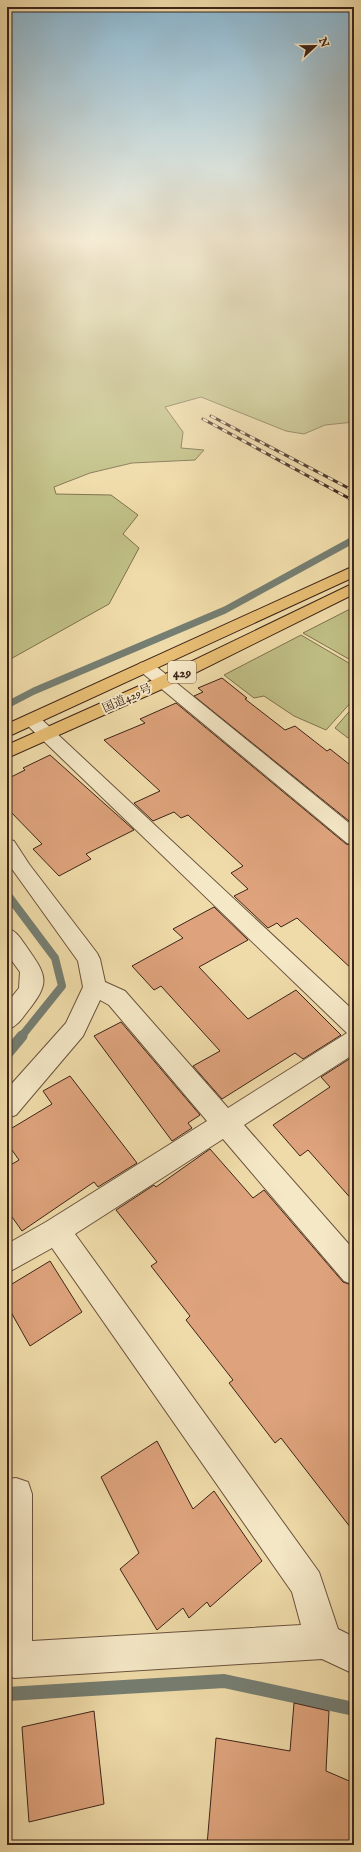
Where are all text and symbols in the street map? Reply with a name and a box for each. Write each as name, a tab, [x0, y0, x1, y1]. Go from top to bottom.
north arrow	[295, 26, 335, 66]
text: N	[315, 35, 332, 50]
road number: 429	[168, 661, 196, 683]
street label: 国道429号	[100, 681, 154, 716]

